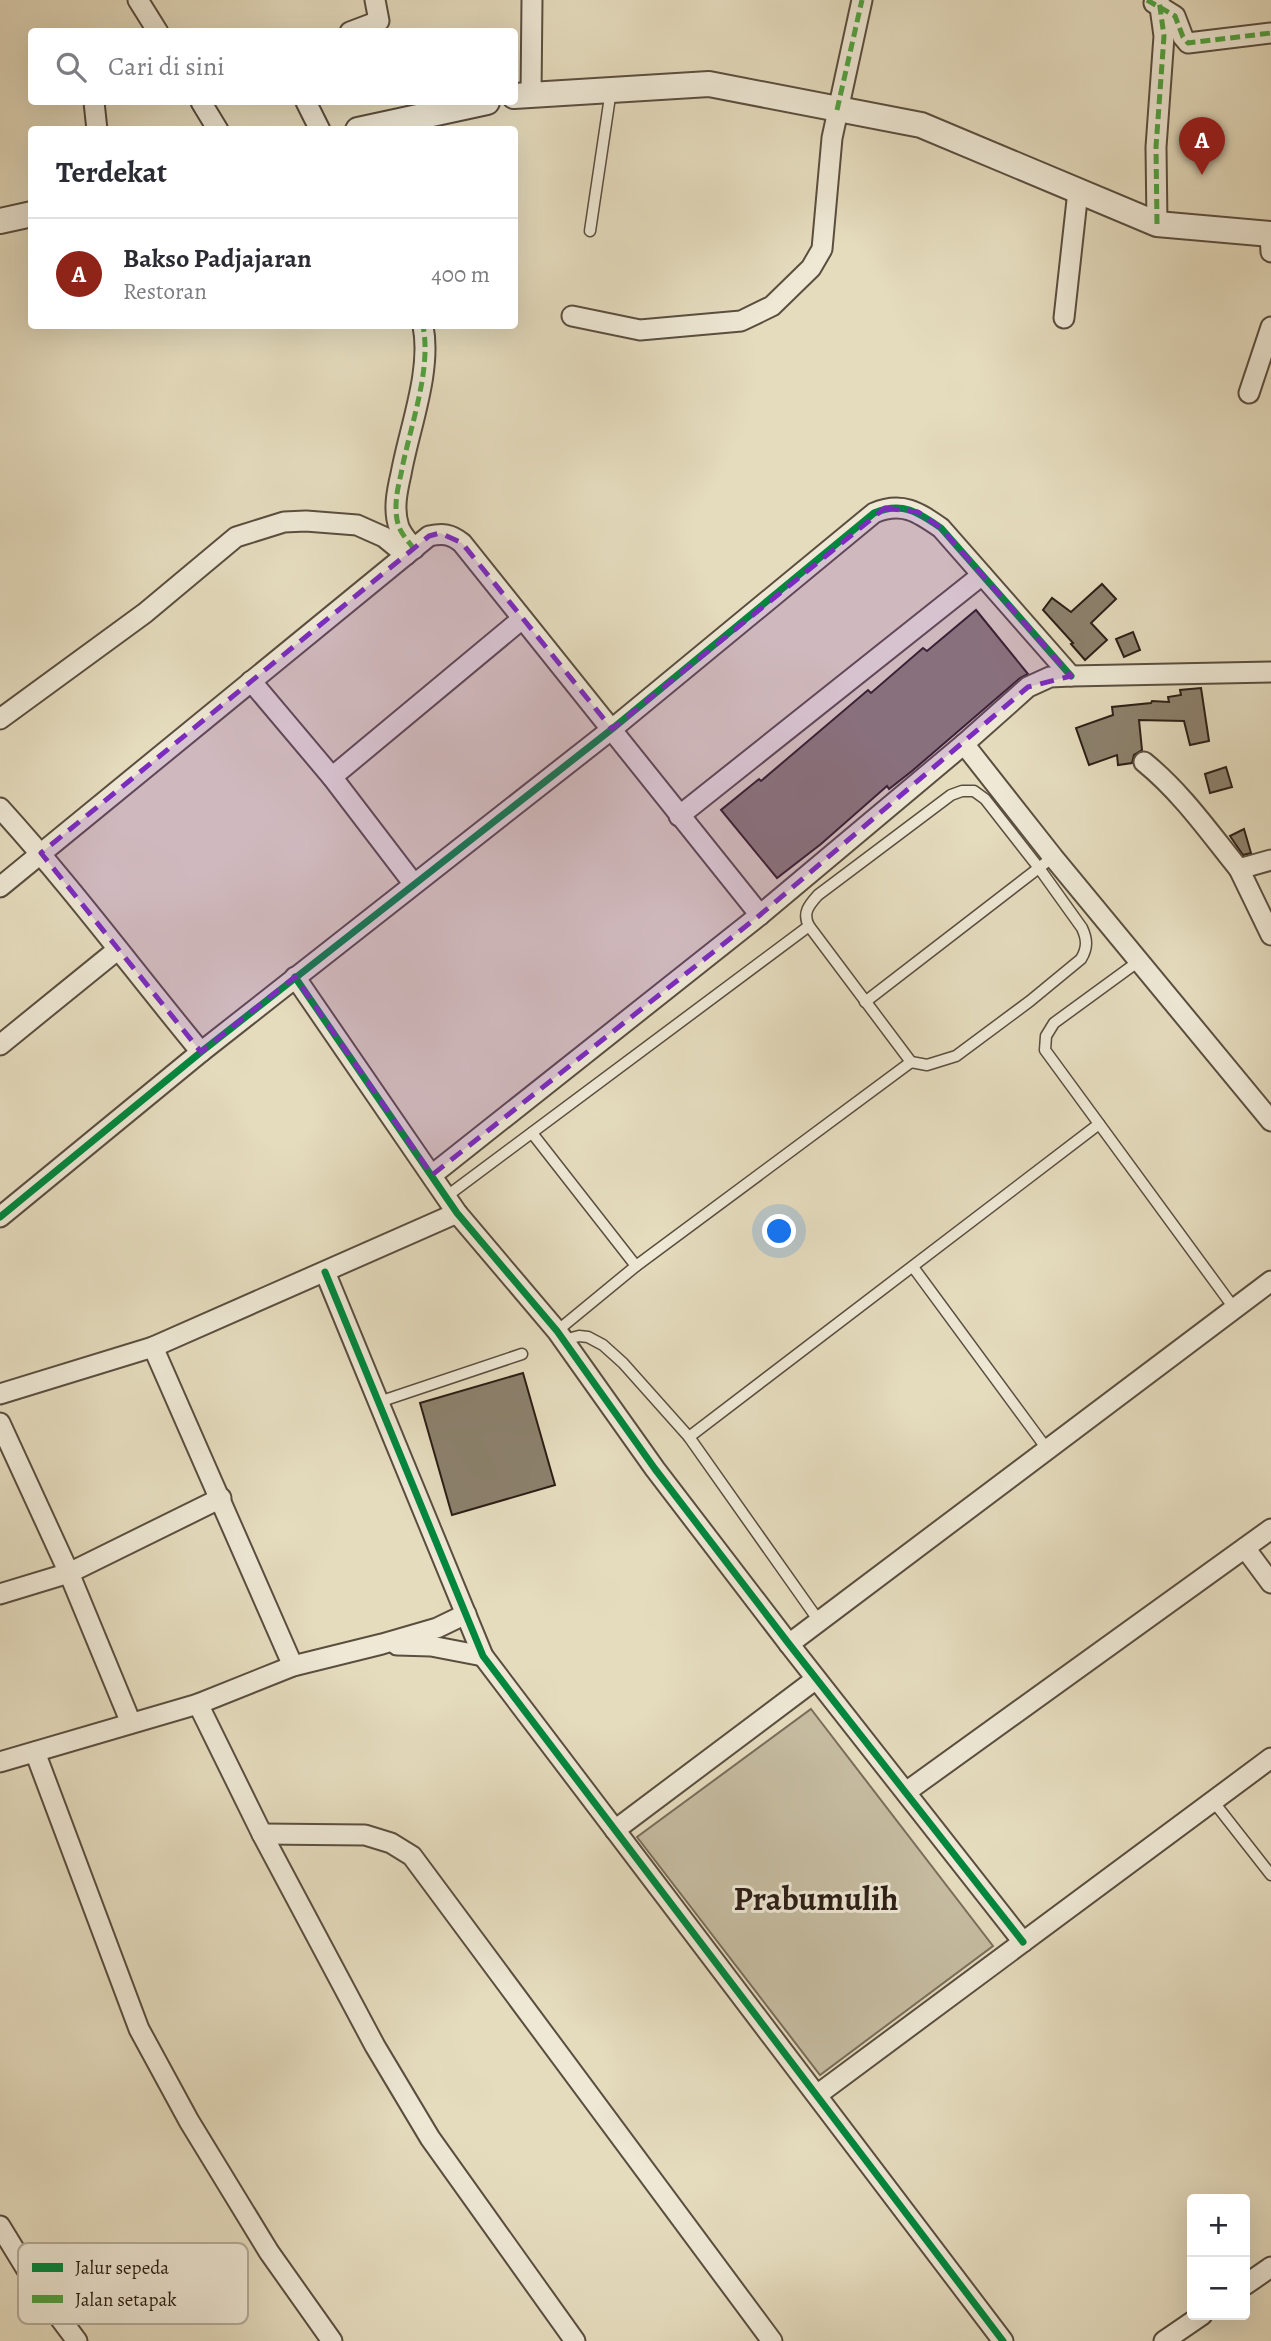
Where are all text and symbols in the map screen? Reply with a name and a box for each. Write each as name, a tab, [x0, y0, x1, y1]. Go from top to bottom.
search box	[28, 28, 518, 105]
icon: search	[52, 48, 90, 86]
text: Cari di sini	[108, 49, 225, 84]
pin: A	[1179, 117, 1225, 175]
text: Terdekat	[56, 152, 167, 192]
text: Bakso Padjajaran	[123, 241, 312, 276]
text: A	[72, 259, 86, 290]
text: 400 m	[431, 259, 490, 290]
text: Restoran	[123, 276, 207, 307]
your location	[762, 1214, 796, 1248]
district label: Prabumulih	[733, 1876, 899, 1921]
map controls	[1187, 2194, 1250, 2320]
button: +	[1187, 2194, 1250, 2257]
legend	[18, 2243, 248, 2324]
text: Jalur sepeda	[75, 2255, 169, 2281]
button: −	[1187, 2257, 1250, 2320]
text: Jalan setapak	[75, 2287, 177, 2313]

